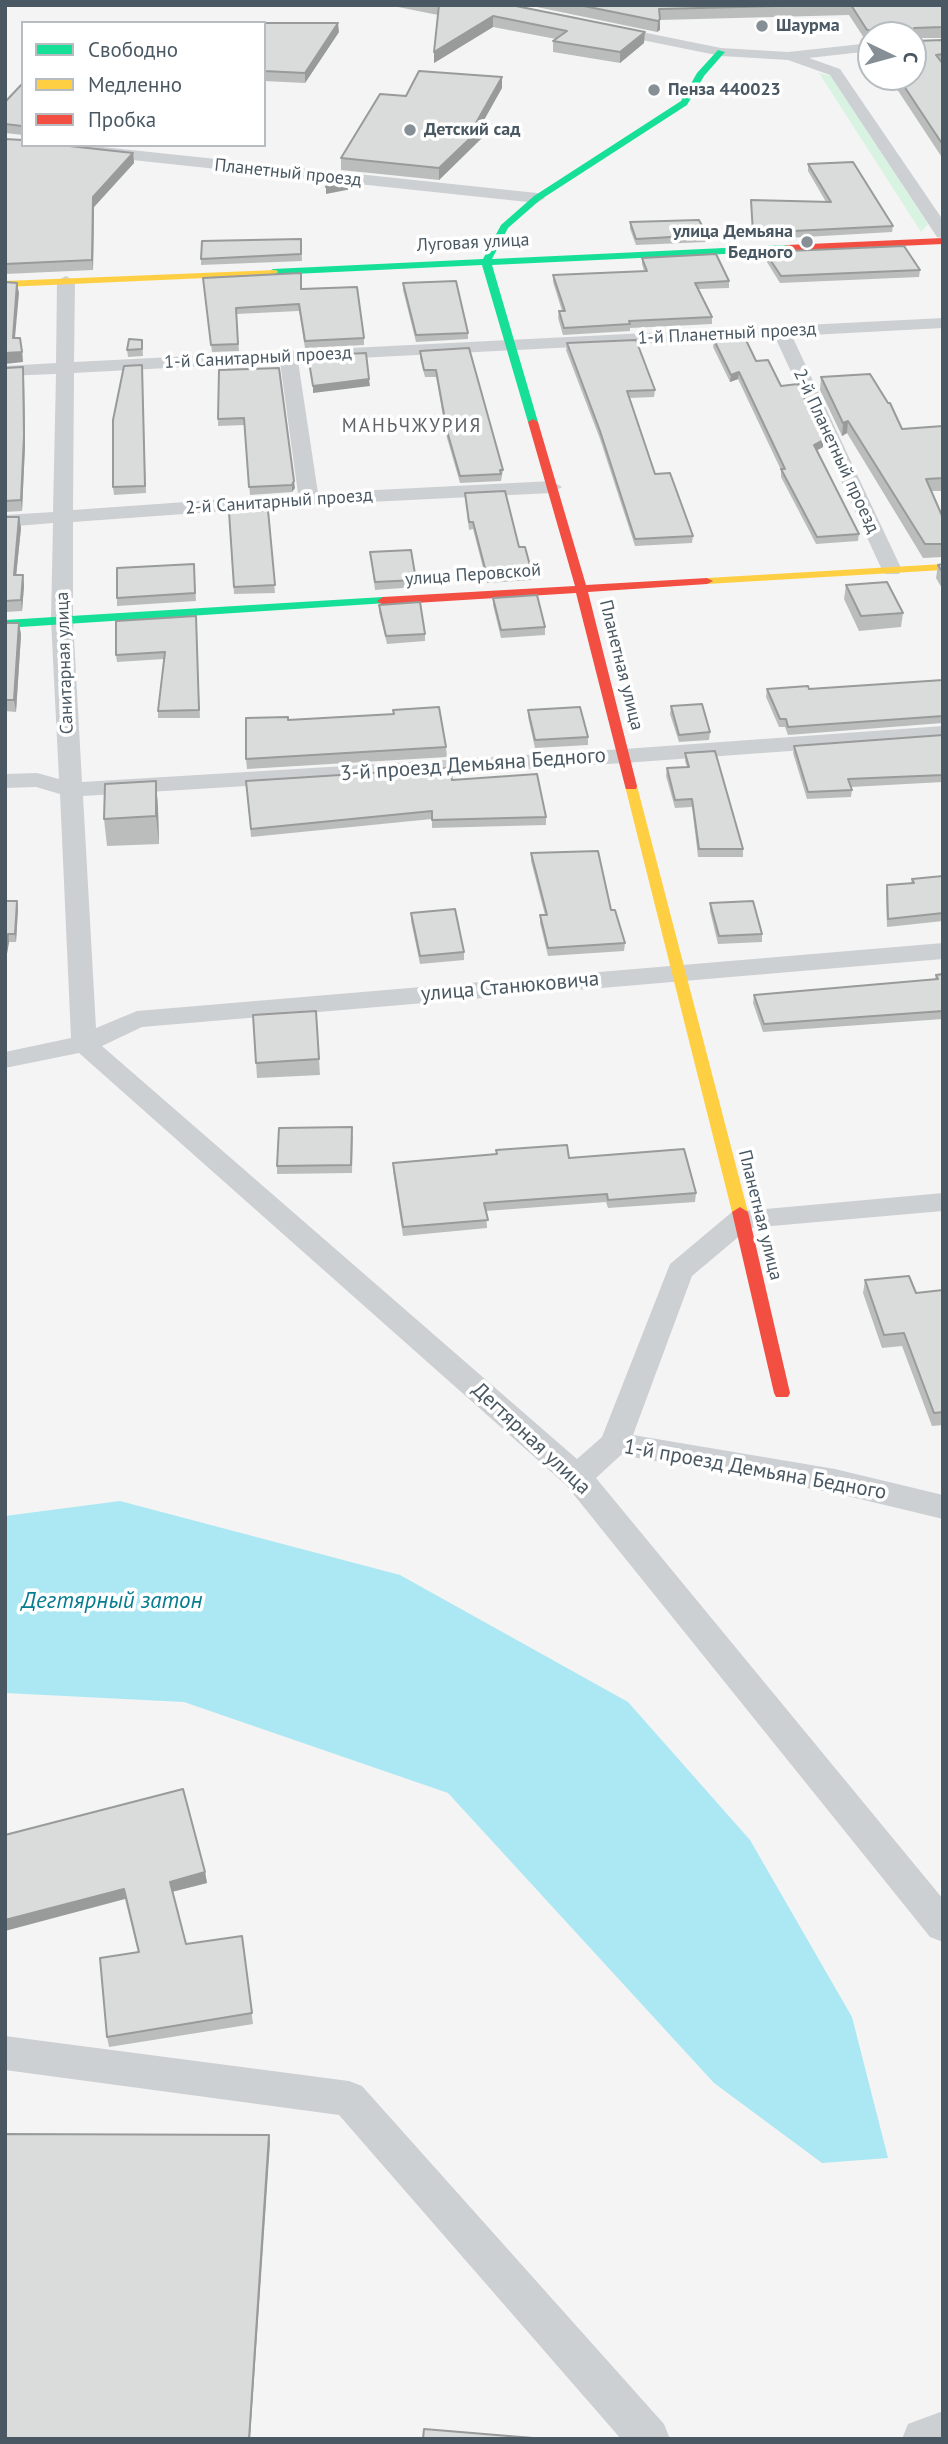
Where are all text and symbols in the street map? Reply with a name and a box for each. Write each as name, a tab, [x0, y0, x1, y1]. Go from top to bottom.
place label: Шаурма	[776, 15, 840, 37]
marker: Шаурма	[754, 18, 770, 34]
legend	[21, 21, 266, 147]
north arrow	[857, 21, 927, 91]
text: Свободно	[88, 36, 178, 63]
text: С	[899, 51, 923, 64]
text: Медленно	[88, 71, 182, 98]
place label: Пенза 440023	[668, 79, 781, 101]
marker: Пенза 440023	[646, 82, 662, 98]
text: Пробка	[88, 106, 156, 133]
place label: Детский сад	[424, 119, 520, 141]
marker: Детский сад	[402, 122, 418, 138]
street label: Планетный проезд	[213, 155, 363, 191]
place label: улица Демьяна Бедного	[673, 221, 793, 264]
street label: Луговая улица	[416, 229, 530, 257]
marker: улица Демьяна Бедного	[799, 234, 815, 250]
street label: 1-й Планетный проезд	[637, 319, 817, 349]
street label: 1-й Санитарный проезд	[164, 342, 352, 374]
street label: 2-й Планетный проезд	[788, 365, 884, 537]
district label: МАНЬЧЖУРИЯ	[343, 416, 481, 438]
street label: 2-й Санитарный проезд	[185, 485, 373, 519]
street label: улица Перовской	[404, 559, 542, 591]
street label: Санитарная улица	[52, 591, 78, 735]
street label: Планетная улица	[594, 598, 648, 732]
street label: 3-й проезд Демьяна Бедного	[339, 743, 607, 787]
street label: улица Станюковича	[420, 967, 600, 1007]
street label: Планетная улица	[733, 1148, 787, 1282]
street label: Дегтярная улица	[467, 1378, 595, 1500]
street label: 1-й проезд Демьяна Бедного	[622, 1434, 888, 1506]
water label: Дегтярный затон	[21, 1587, 203, 1615]

